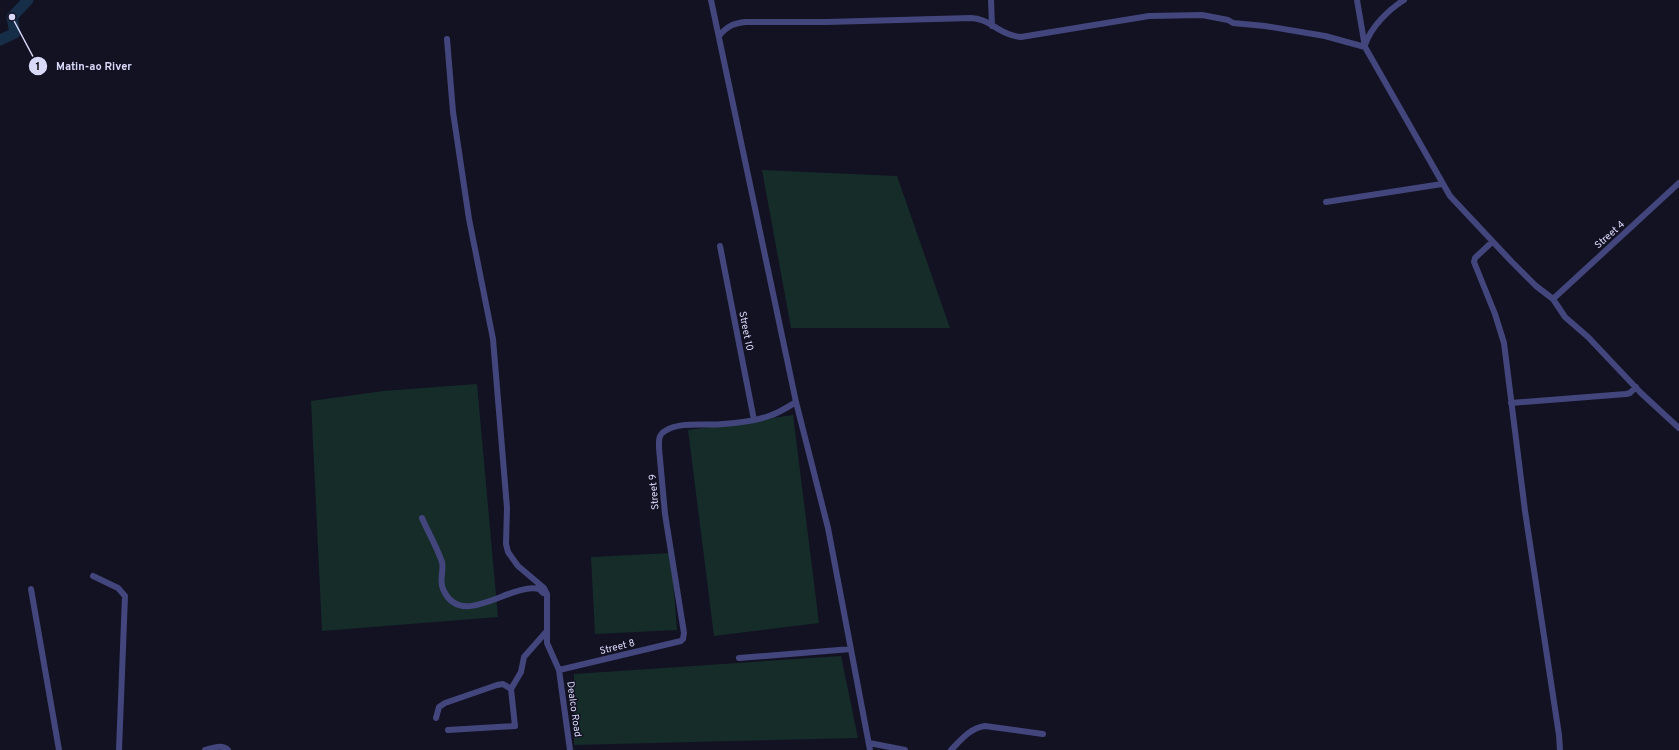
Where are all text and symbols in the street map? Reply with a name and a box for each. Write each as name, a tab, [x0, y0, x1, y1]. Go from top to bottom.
callout: Matin-ao River	[28, 54, 140, 77]
text: 1	[36, 59, 40, 75]
text: Matin-ao River	[56, 60, 132, 74]
street label: Street 4	[1592, 218, 1628, 252]
street label: Street 10	[735, 310, 756, 352]
street label: Street 9	[646, 473, 663, 510]
street label: Street 8	[598, 637, 636, 658]
street label: Dealco Road	[563, 681, 584, 738]

